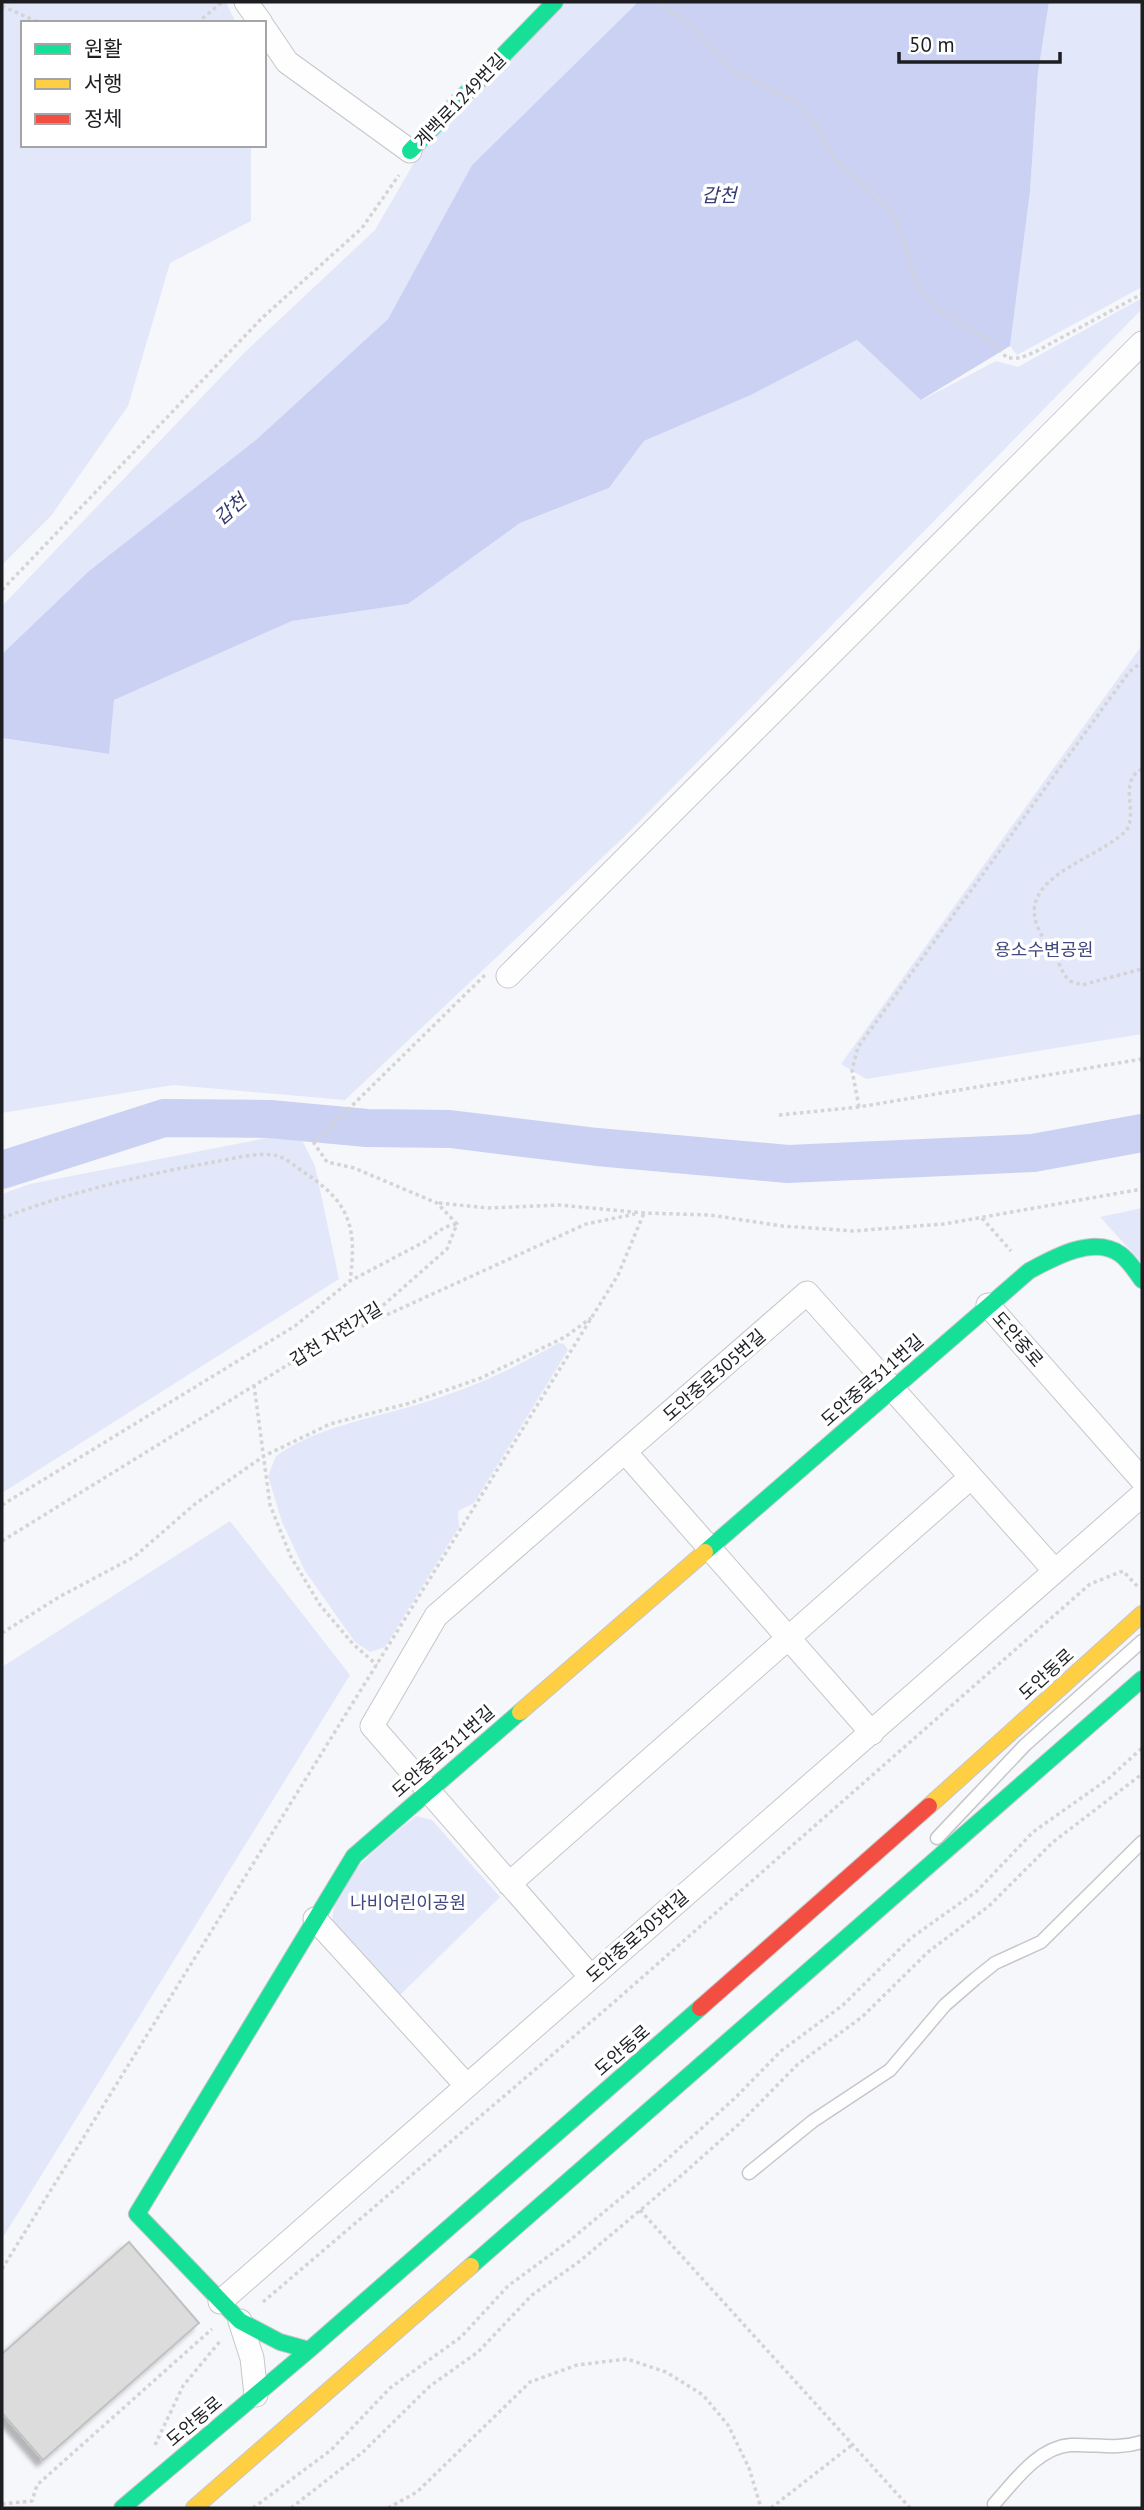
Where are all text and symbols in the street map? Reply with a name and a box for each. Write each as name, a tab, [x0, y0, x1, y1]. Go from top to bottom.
legend	[21, 21, 266, 147]
scale bar	[899, 21, 1060, 65]
text: 50 m	[909, 31, 955, 58]
text: 원활	[84, 35, 123, 62]
street label: 계백로1249번길	[409, 48, 511, 152]
text: 서행	[84, 70, 123, 97]
text: 정체	[84, 105, 123, 132]
water label: 갑천	[702, 183, 738, 207]
water label: 갑천	[209, 487, 252, 530]
park label: 용소수변공원	[994, 938, 1094, 961]
street label: 갑천 자전거길	[286, 1297, 386, 1371]
street label: 도안중로	[988, 1306, 1048, 1372]
street label: 도안중로305번길	[658, 1324, 770, 1426]
street label: 도안중로311번길	[816, 1329, 928, 1431]
street label: 도안동로	[1014, 1643, 1078, 1705]
street label: 도안중로311번길	[387, 1700, 499, 1802]
street label: 도안중로305번길	[581, 1885, 693, 1987]
park label: 나비어린이공원	[350, 1891, 466, 1914]
street label: 도안동로	[589, 2020, 655, 2080]
street label: 도안동로	[161, 2391, 227, 2451]

